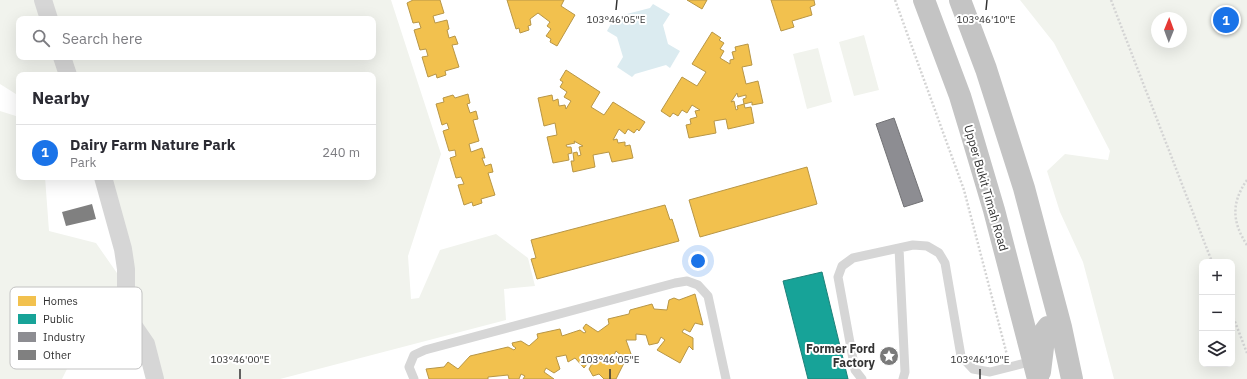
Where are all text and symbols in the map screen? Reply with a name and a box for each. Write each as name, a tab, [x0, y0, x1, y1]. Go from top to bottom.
pin: 1	[1213, 5, 1239, 35]
north arrow	[1151, 12, 1187, 48]
text: 103°46'05"E	[586, 13, 646, 26]
text: 103°46'10"E	[956, 13, 1016, 26]
search box	[16, 16, 376, 60]
icon: search	[30, 27, 52, 49]
text: Search here	[62, 29, 142, 48]
text: Nearby	[32, 87, 90, 109]
street label: Upper Bukit Timah Road	[961, 123, 1012, 253]
text: Dairy Farm Nature Park	[70, 135, 236, 154]
text: 1	[41, 144, 49, 161]
text: 240 m	[322, 144, 360, 161]
text: Park	[70, 154, 96, 171]
your location	[688, 251, 708, 271]
map controls	[1199, 259, 1235, 367]
button: +	[1199, 259, 1235, 295]
legend	[10, 287, 142, 369]
text: Homes	[43, 294, 78, 308]
button: −	[1199, 295, 1235, 331]
text: Public	[43, 312, 74, 326]
text: Industry	[43, 330, 86, 344]
button: layers	[1199, 331, 1235, 367]
place label: Former Ford Factory	[806, 341, 876, 370]
place icon: Former Ford Factory	[878, 345, 900, 367]
text: Other	[43, 348, 71, 362]
text: 103°46'00"E	[210, 353, 270, 366]
text: 103°46'05"E	[580, 353, 640, 366]
text: 103°46'10"E	[950, 353, 1010, 366]

